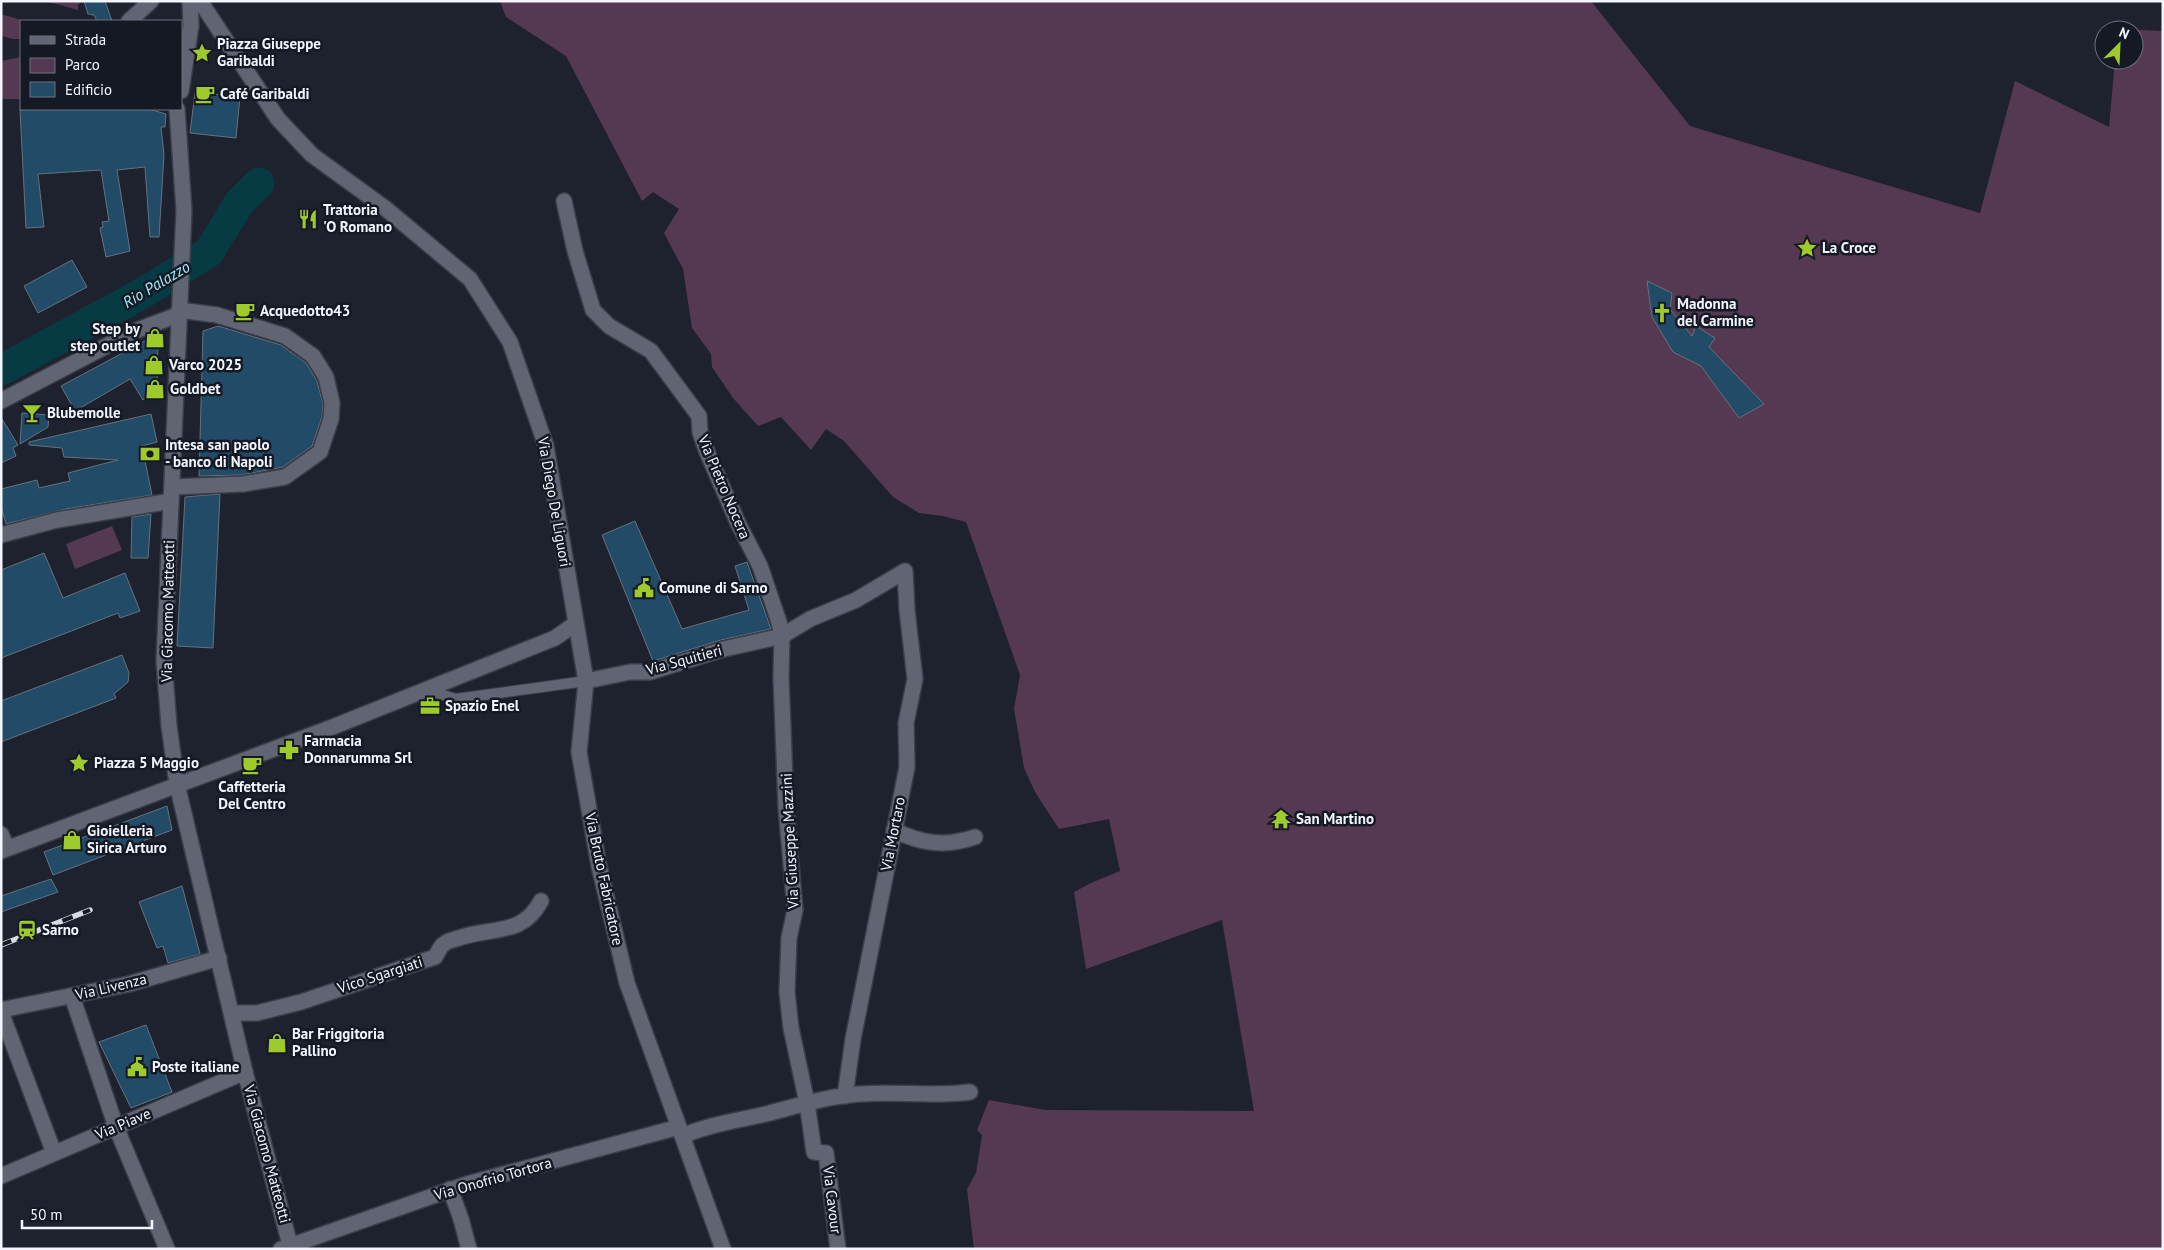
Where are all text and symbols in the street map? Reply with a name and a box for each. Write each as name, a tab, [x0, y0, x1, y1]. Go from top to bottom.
legend	[20, 20, 182, 110]
north arrow	[2094, 20, 2144, 70]
text: N	[2116, 23, 2132, 43]
text: Strada	[65, 30, 106, 49]
place label: Piazza Giuseppe Garibaldi	[217, 34, 321, 70]
place icon: Piazza Giuseppe Garibaldi	[191, 42, 213, 64]
text: Parco	[65, 55, 100, 74]
text: Edificio	[65, 80, 112, 99]
cafe icon: Café Garibaldi	[194, 83, 216, 105]
place label: Café Garibaldi	[220, 84, 310, 103]
place label: Trattoria 'O Romano	[323, 200, 392, 236]
restaurant icon: Trattoria 'O Romano	[297, 208, 319, 230]
place icon: La Croce	[1796, 237, 1818, 259]
place label: La Croce	[1822, 238, 1877, 257]
water label: Rio Palazzo	[119, 256, 193, 312]
place label: Madonna del Carmine	[1677, 294, 1754, 330]
cafe icon: Acquedotto43	[234, 300, 256, 322]
place label: Acquedotto43	[260, 301, 350, 320]
church icon: Madonna del Carmine	[1651, 302, 1673, 324]
place label: Step by step outlet	[70, 319, 141, 355]
shop icon: Step by step outlet	[144, 327, 166, 349]
shop icon: Varco 2025	[143, 354, 165, 376]
place label: Varco 2025	[168, 355, 242, 374]
shop icon: Goldbet	[144, 378, 166, 400]
place label: Goldbet	[170, 379, 221, 398]
bar icon: Blubemolle	[21, 402, 43, 424]
place label: Blubemolle	[47, 403, 121, 422]
street label: Via Pietro Nocera	[694, 431, 755, 542]
street label: Via Diego De Liguori	[534, 434, 575, 569]
place label: Intesa san paolo - banco di Napoli	[165, 435, 273, 471]
bank icon: Intesa san paolo - banco di Napoli	[139, 443, 161, 465]
street label: Via Giacomo Matteotti	[157, 540, 178, 683]
public building icon: Comune di Sarno	[633, 577, 655, 599]
place label: Comune di Sarno	[659, 578, 767, 597]
street label: Via Squitieri	[643, 640, 724, 679]
office icon: Spazio Enel	[419, 695, 441, 717]
place label: Spazio Enel	[445, 696, 520, 715]
place label: Farmacia Donnarumma Srl	[304, 731, 412, 767]
pharmacy icon: Farmacia Donnarumma Srl	[278, 739, 300, 761]
place icon: Piazza 5 Maggio	[68, 752, 90, 774]
place label: Piazza 5 Maggio	[94, 753, 199, 772]
cafe icon: Caffetteria Del Centro	[241, 754, 263, 776]
street label: Via Giuseppe Mazzini	[776, 773, 803, 910]
place label: Caffetteria Del Centro	[218, 777, 286, 813]
street label: Via Mortaro	[876, 795, 909, 874]
temple icon: San Martino	[1270, 808, 1292, 830]
place label: San Martino	[1296, 809, 1374, 828]
street label: Via Bruto Fabricatore	[581, 810, 628, 947]
place label: Gioielleria Sirica Arturo	[87, 821, 167, 857]
shop icon: Gioielleria Sirica Arturo	[61, 829, 83, 851]
station icon: Sarno	[16, 919, 38, 941]
place label: Sarno	[42, 920, 79, 939]
street label: Vico Sgargiati	[334, 952, 425, 997]
street label: Via Livenza	[72, 969, 148, 1004]
place label: Bar Friggitoria Pallino	[292, 1024, 384, 1060]
shop icon: Bar Friggitoria Pallino	[266, 1032, 288, 1054]
public building icon: Poste italiane	[126, 1056, 148, 1078]
place label: Poste italiane	[152, 1057, 240, 1076]
street label: Via Giacomo Matteotti	[240, 1082, 295, 1225]
street label: Via Piave	[91, 1103, 153, 1144]
street label: Via Onofrio Tortora	[431, 1153, 554, 1205]
street label: Via Cavour	[819, 1164, 846, 1235]
scale bar	[22, 1198, 152, 1230]
text: 50 m	[30, 1205, 63, 1224]

